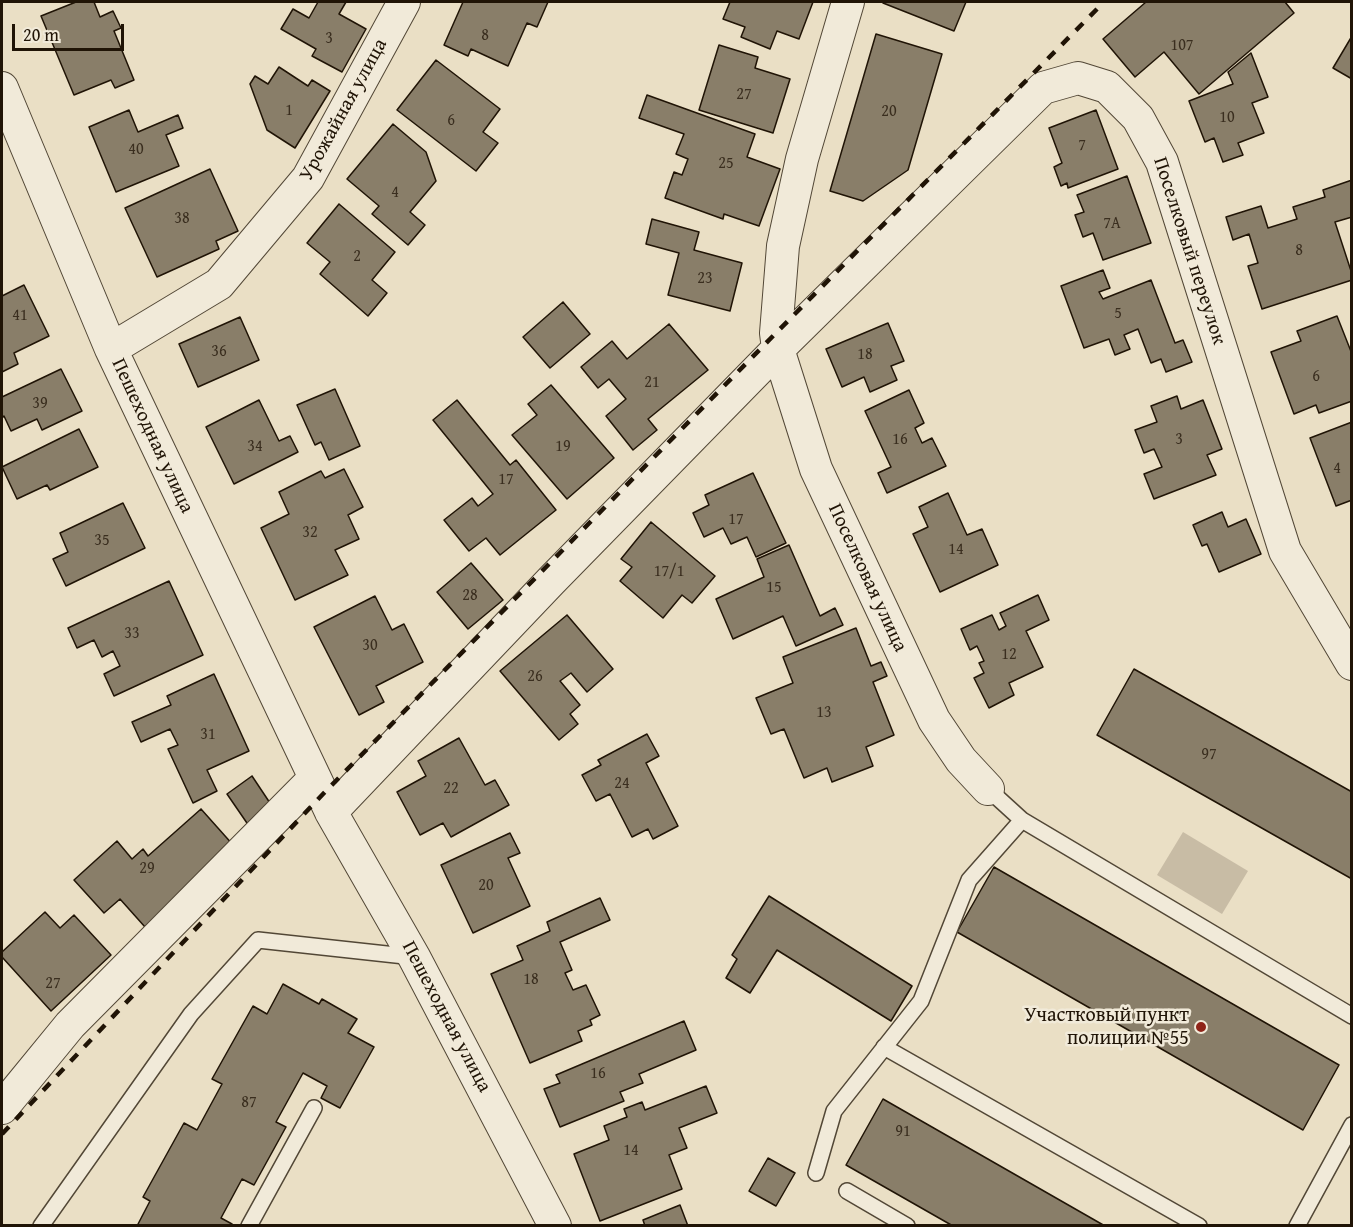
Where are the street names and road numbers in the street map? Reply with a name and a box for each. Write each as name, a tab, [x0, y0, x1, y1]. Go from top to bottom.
street label: Урожайная улица	[295, 35, 393, 185]
street label: Поселковый переулок	[1147, 154, 1231, 348]
street label: Пешеходная улица	[106, 355, 198, 517]
street label: Поселковая улица	[822, 500, 912, 656]
street label: Пешеходная улица	[396, 937, 496, 1097]

